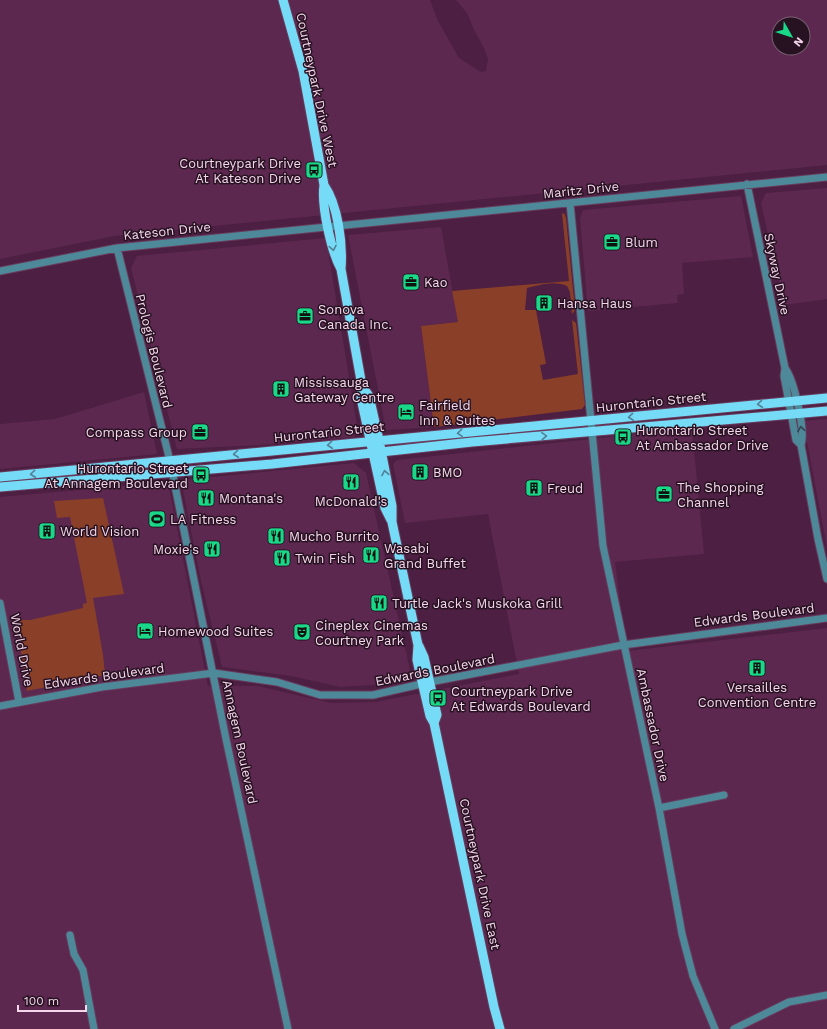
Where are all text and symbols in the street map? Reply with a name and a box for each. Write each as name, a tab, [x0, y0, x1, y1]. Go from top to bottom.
street label: Courtneypark Drive West	[293, 11, 341, 169]
north arrow	[771, 16, 811, 56]
text: N	[791, 35, 806, 49]
place label: Courtneypark Drive At Kateson Drive	[179, 156, 301, 186]
bus stop icon: Courtneypark Drive At Kateson Drive	[304, 160, 324, 180]
street label: Maritz Drive	[542, 179, 620, 201]
street label: Kateson Drive	[123, 219, 211, 243]
office icon: Blum	[602, 232, 622, 252]
street label: Skyway Drive	[761, 232, 793, 316]
place label: Blum	[625, 235, 658, 250]
one-way arrow	[328, 245, 337, 252]
office icon: Kao	[401, 272, 421, 292]
place label: Kao	[424, 275, 448, 290]
street label: Prologis Boulevard	[133, 292, 175, 410]
building icon: Hansa Haus	[534, 293, 554, 313]
place label: Hansa Haus	[557, 296, 632, 311]
place label: Sonova Canada Inc.	[318, 302, 392, 332]
office icon: Sonova Canada Inc.	[295, 306, 315, 326]
place label: Mississauga Gateway Centre	[294, 375, 394, 405]
building icon: Mississauga Gateway Centre	[271, 379, 291, 399]
street label: Hurontario Street	[595, 389, 708, 415]
place label: Fairfield Inn & Suites	[419, 398, 496, 428]
one-way arrow	[757, 400, 763, 409]
hotel icon: Fairfield Inn & Suites	[396, 402, 416, 422]
one-way arrow	[628, 412, 634, 421]
street label: Hurontario Street	[273, 419, 386, 445]
office icon: Compass Group	[190, 422, 210, 442]
place label: Hurontario Street At Ambassador Drive	[636, 423, 769, 453]
place label: Compass Group	[86, 425, 187, 440]
one-way arrow	[797, 426, 806, 432]
bus stop icon: Hurontario Street At Ambassador Drive	[613, 427, 633, 447]
one-way arrow	[457, 428, 463, 437]
one-way arrow	[541, 432, 547, 441]
one-way arrow	[327, 440, 333, 449]
one-way arrow	[233, 449, 239, 458]
place label: Hurontario Street At Annagem Boulevard	[44, 461, 189, 491]
building icon: BMO	[410, 462, 430, 482]
bus stop icon: Hurontario Street At Annagem Boulevard	[191, 465, 211, 485]
place label: BMO	[433, 465, 462, 480]
one-way arrow	[30, 469, 36, 478]
one-way arrow	[382, 469, 390, 476]
restaurant icon: McDonald's	[341, 472, 361, 492]
building icon: Freud	[524, 478, 544, 498]
place label: The Shopping Channel	[677, 480, 764, 510]
place label: Freud	[547, 481, 583, 496]
office icon: The Shopping Channel	[654, 484, 674, 504]
restaurant icon: Montana's	[196, 488, 216, 508]
place label: Montana's	[219, 491, 283, 506]
place label: McDonald's	[315, 494, 387, 509]
sports icon: LA Fitness	[147, 509, 167, 529]
place label: LA Fitness	[170, 512, 237, 527]
building icon: World Vision	[37, 521, 57, 541]
place label: World Vision	[60, 524, 139, 539]
restaurant icon: Mucho Burrito	[266, 526, 286, 546]
place label: Mucho Burrito	[289, 529, 380, 544]
restaurant icon: Moxie's	[202, 539, 222, 559]
place label: Wasabi Grand Buffet	[384, 541, 466, 571]
place label: Moxie's	[153, 542, 199, 557]
restaurant icon: Wasabi Grand Buffet	[361, 545, 381, 565]
restaurant icon: Twin Fish	[272, 548, 292, 568]
place label: Twin Fish	[295, 551, 355, 566]
restaurant icon: Turtle Jack's Muskoka Grill	[369, 593, 389, 613]
place label: Turtle Jack's Muskoka Grill	[392, 596, 562, 611]
street label: Edwards Boulevard	[693, 600, 815, 630]
street label: World Drive	[8, 612, 36, 688]
place label: Cineplex Cinemas Courtney Park	[315, 618, 428, 648]
hotel icon: Homewood Suites	[135, 621, 155, 641]
theatre icon: Cineplex Cinemas Courtney Park	[292, 622, 312, 642]
place label: Homewood Suites	[158, 624, 274, 639]
street label: Edwards Boulevard	[374, 651, 496, 689]
building icon: Versailles Convention Centre	[747, 658, 767, 678]
street label: Edwards Boulevard	[43, 660, 165, 692]
street label: Ambassador Drive	[634, 667, 672, 783]
street label: Annagem Boulevard	[220, 679, 260, 805]
place label: Versailles Convention Centre	[698, 680, 816, 710]
place label: Courtneypark Drive At Edwards Boulevard	[451, 684, 591, 714]
bus stop icon: Courtneypark Drive At Edwards Boulevard	[428, 688, 448, 708]
street label: Courtneypark Drive East	[457, 797, 503, 951]
scale bar	[18, 987, 86, 1013]
text: 100 m	[24, 994, 59, 1008]

